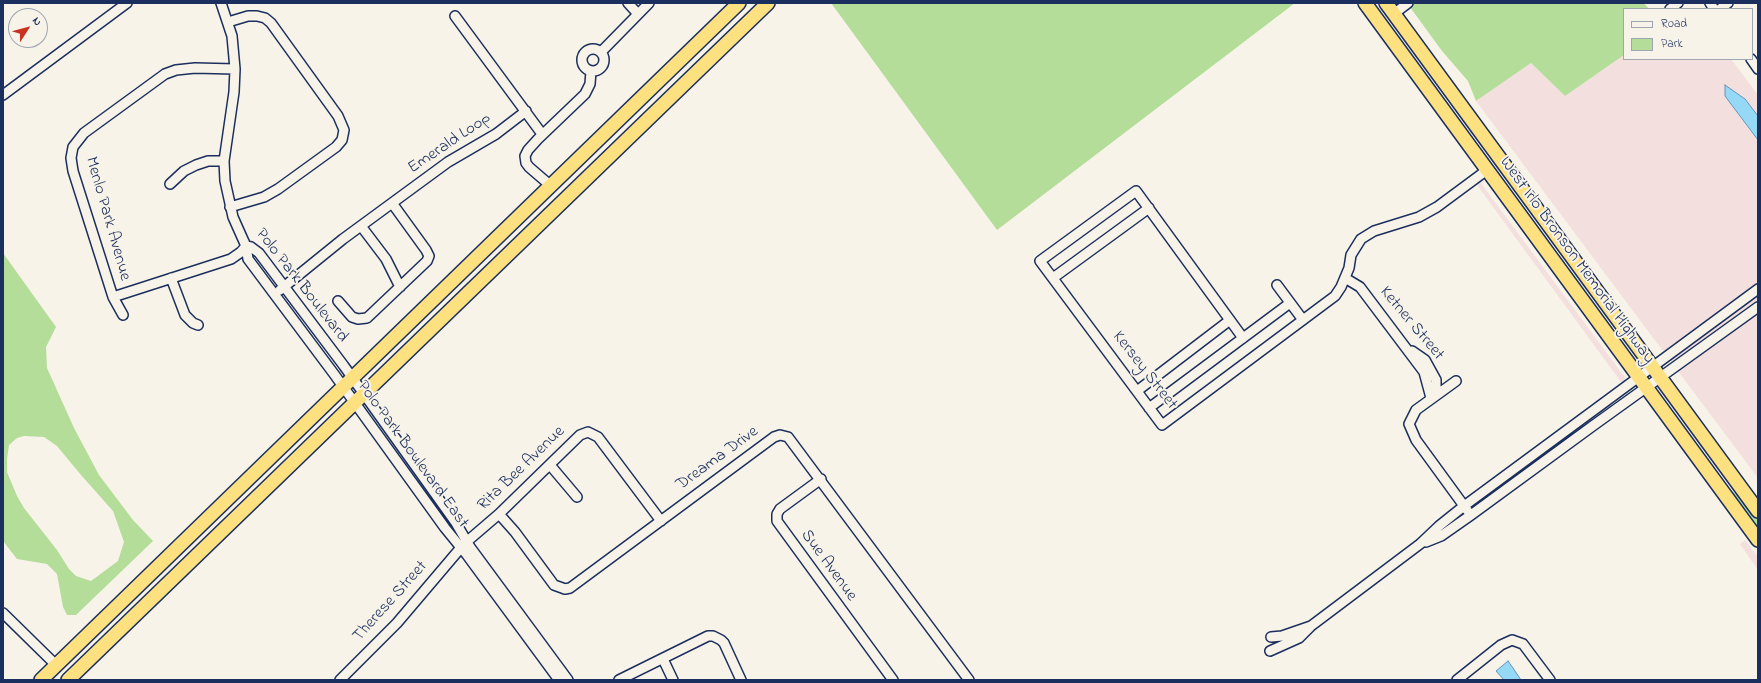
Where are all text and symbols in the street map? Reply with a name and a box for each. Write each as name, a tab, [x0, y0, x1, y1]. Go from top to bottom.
north arrow	[8, 8, 48, 48]
legend	[1623, 8, 1753, 60]
text: N	[28, 14, 46, 29]
text: Road	[1661, 15, 1687, 33]
text: Park	[1661, 35, 1683, 53]
street label: Emerald Loop	[405, 109, 495, 179]
street label: West Irlo Bronson Memorial Highway	[1494, 153, 1658, 369]
street label: Menlo Park Avenue	[80, 155, 134, 283]
street label: Polo Park Boulevard	[250, 225, 352, 347]
street label: Ketner Street	[1374, 283, 1448, 365]
street label: Kersey Street	[1107, 328, 1181, 414]
street label: Polo Park Boulevard East	[352, 377, 472, 533]
street label: Rita Bee Avenue	[474, 422, 570, 516]
street label: Dreama Drive	[673, 422, 763, 496]
street label: Sue Avenue	[795, 526, 861, 606]
street label: Therese Street	[349, 557, 433, 647]

